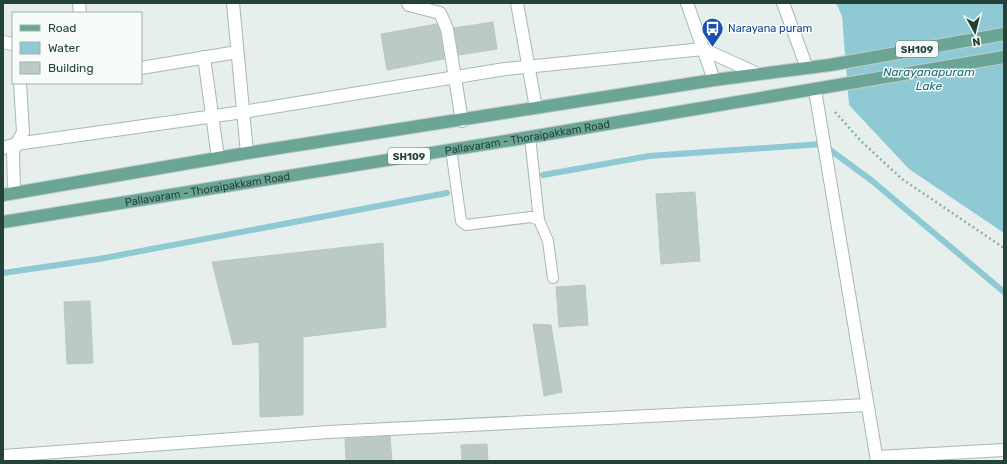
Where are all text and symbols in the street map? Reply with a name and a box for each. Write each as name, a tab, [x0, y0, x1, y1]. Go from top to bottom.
legend	[12, 12, 142, 84]
north arrow	[955, 12, 995, 52]
bus stop icon: Narayana puram	[699, 15, 725, 48]
text: Road	[48, 21, 76, 35]
place label: Narayana puram	[728, 22, 812, 35]
text: N	[971, 34, 981, 48]
text: Water	[48, 41, 80, 55]
road number: SH109	[896, 41, 938, 57]
text: Building	[48, 61, 94, 75]
water label: Narayanapuram Lake	[883, 65, 975, 93]
street label: Pallavaram - Thoraipakkam Road	[444, 118, 611, 158]
road number: SH109	[388, 148, 430, 164]
street label: Pallavaram - Thoraipakkam Road	[124, 170, 291, 209]

